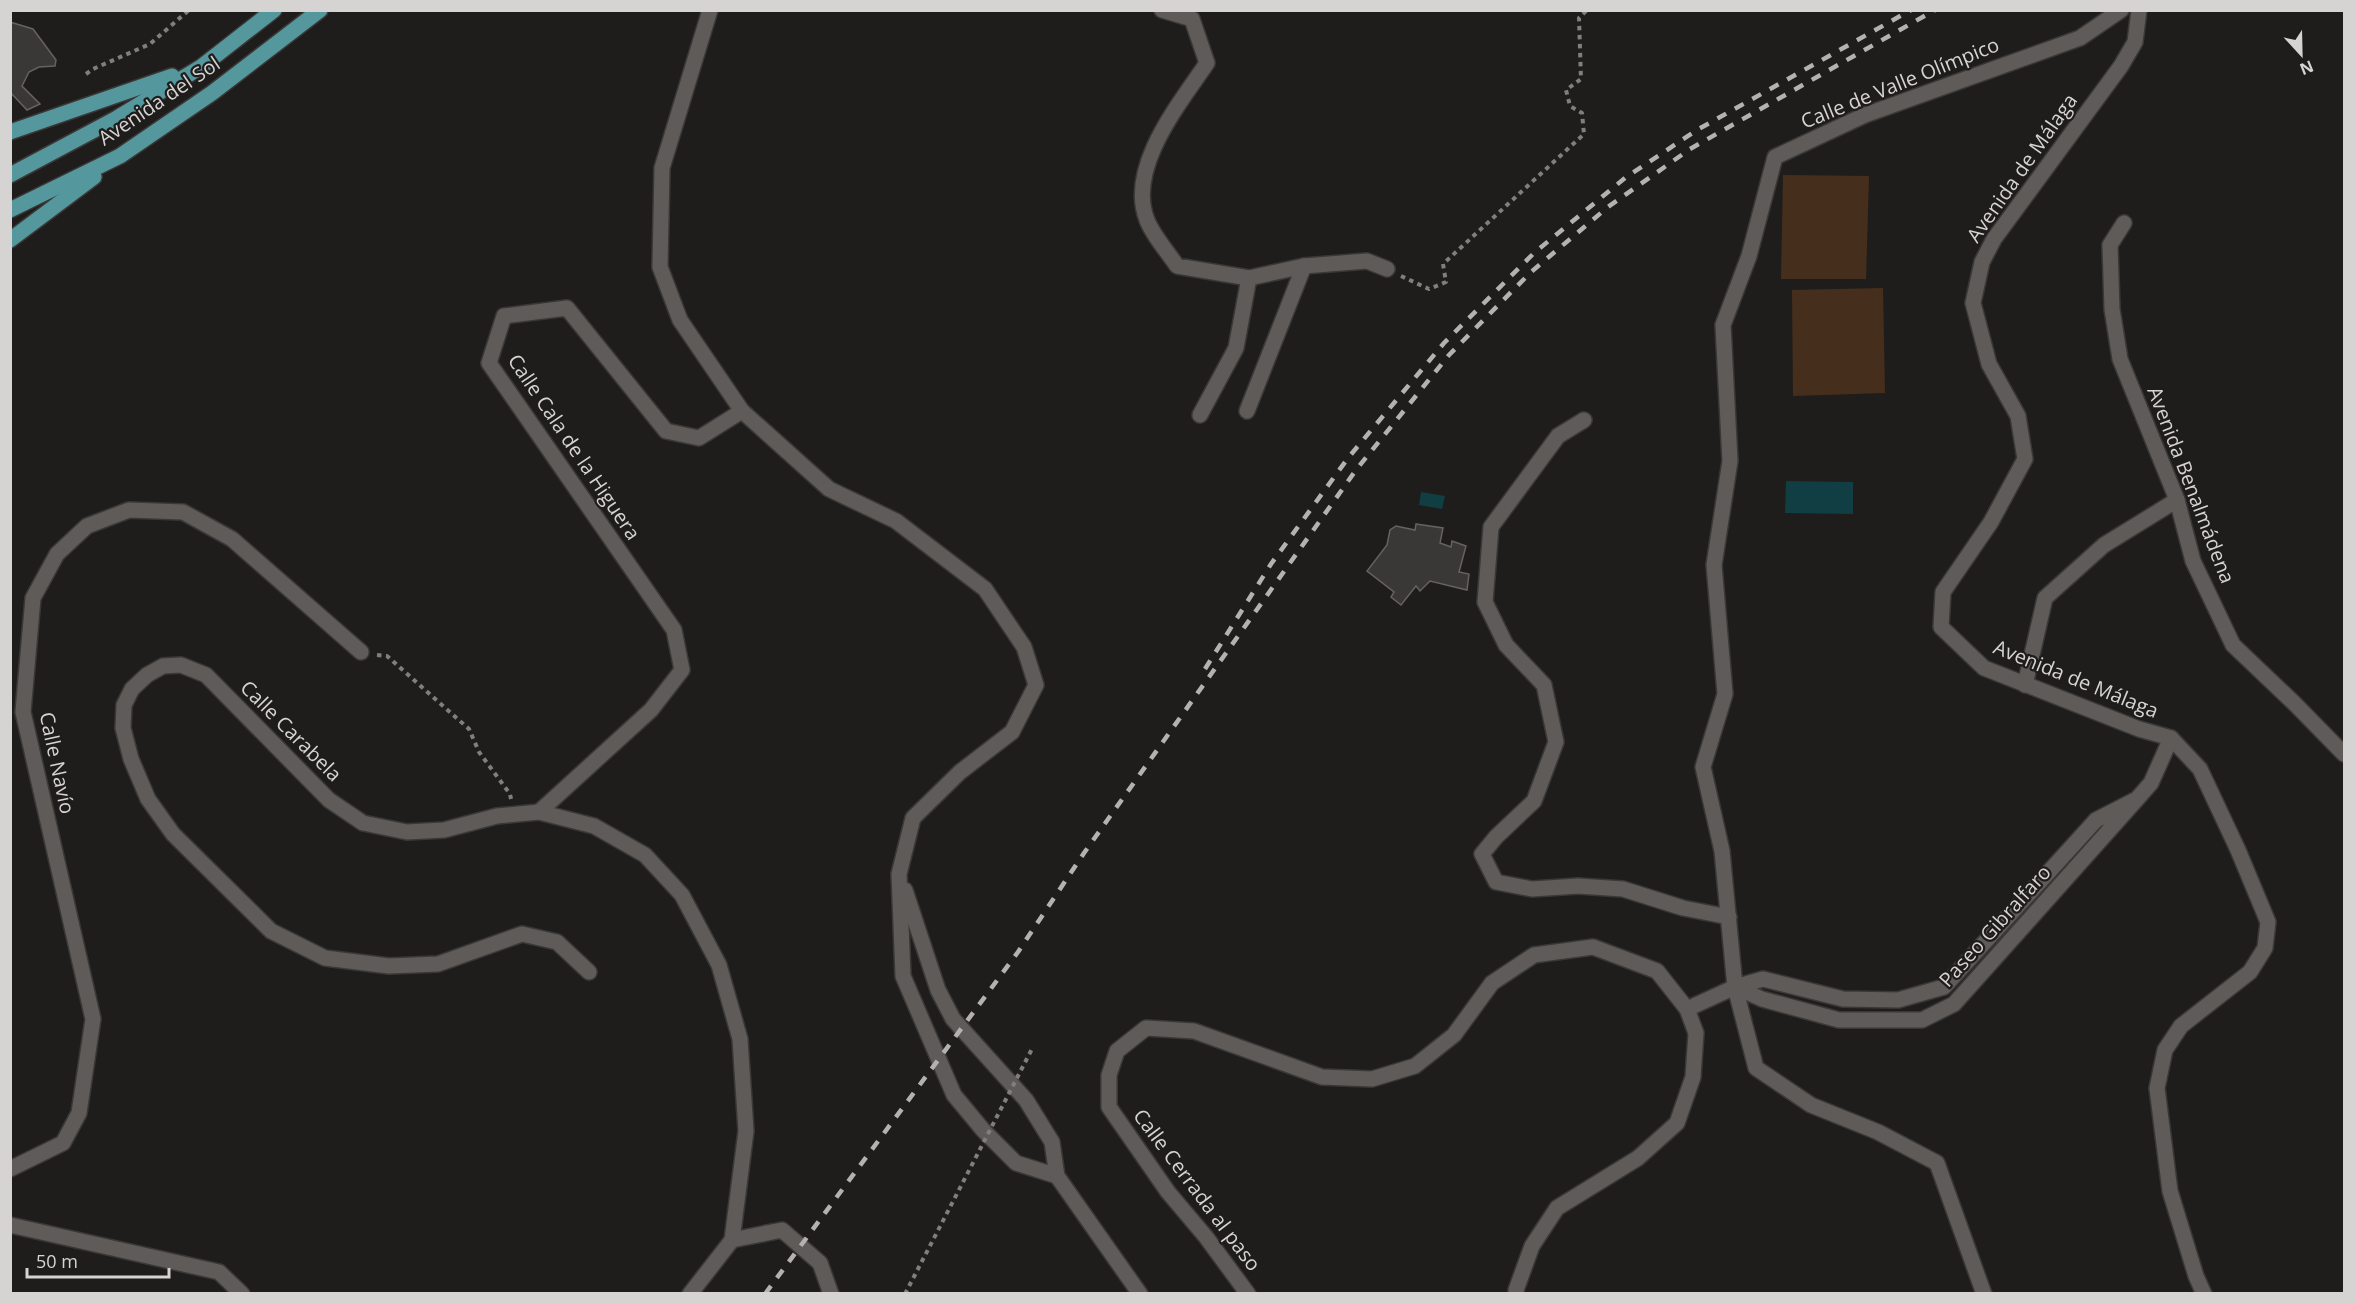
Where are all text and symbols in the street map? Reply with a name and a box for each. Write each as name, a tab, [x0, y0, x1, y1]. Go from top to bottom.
north arrow	[2271, 24, 2331, 84]
street label: Calle de Valle Olímpico	[1797, 30, 2003, 135]
street label: Avenida del Sol	[93, 50, 225, 151]
text: N	[2296, 55, 2317, 81]
street label: Avenida de Málaga	[1960, 88, 2083, 247]
street label: Calle Cala de la Higuera	[502, 348, 647, 545]
street label: Avenida Benalmádena	[2141, 383, 2241, 587]
street label: Avenida de Málaga	[1990, 633, 2163, 724]
street label: Calle Carabela	[235, 674, 348, 787]
street label: Calle Navío	[34, 709, 81, 816]
street label: Paseo Gibralfaro	[1933, 859, 2057, 992]
street label: Calle Cerrada al paso	[1128, 1103, 1267, 1276]
scale bar	[27, 1241, 170, 1279]
text: 50 m	[36, 1249, 78, 1273]

